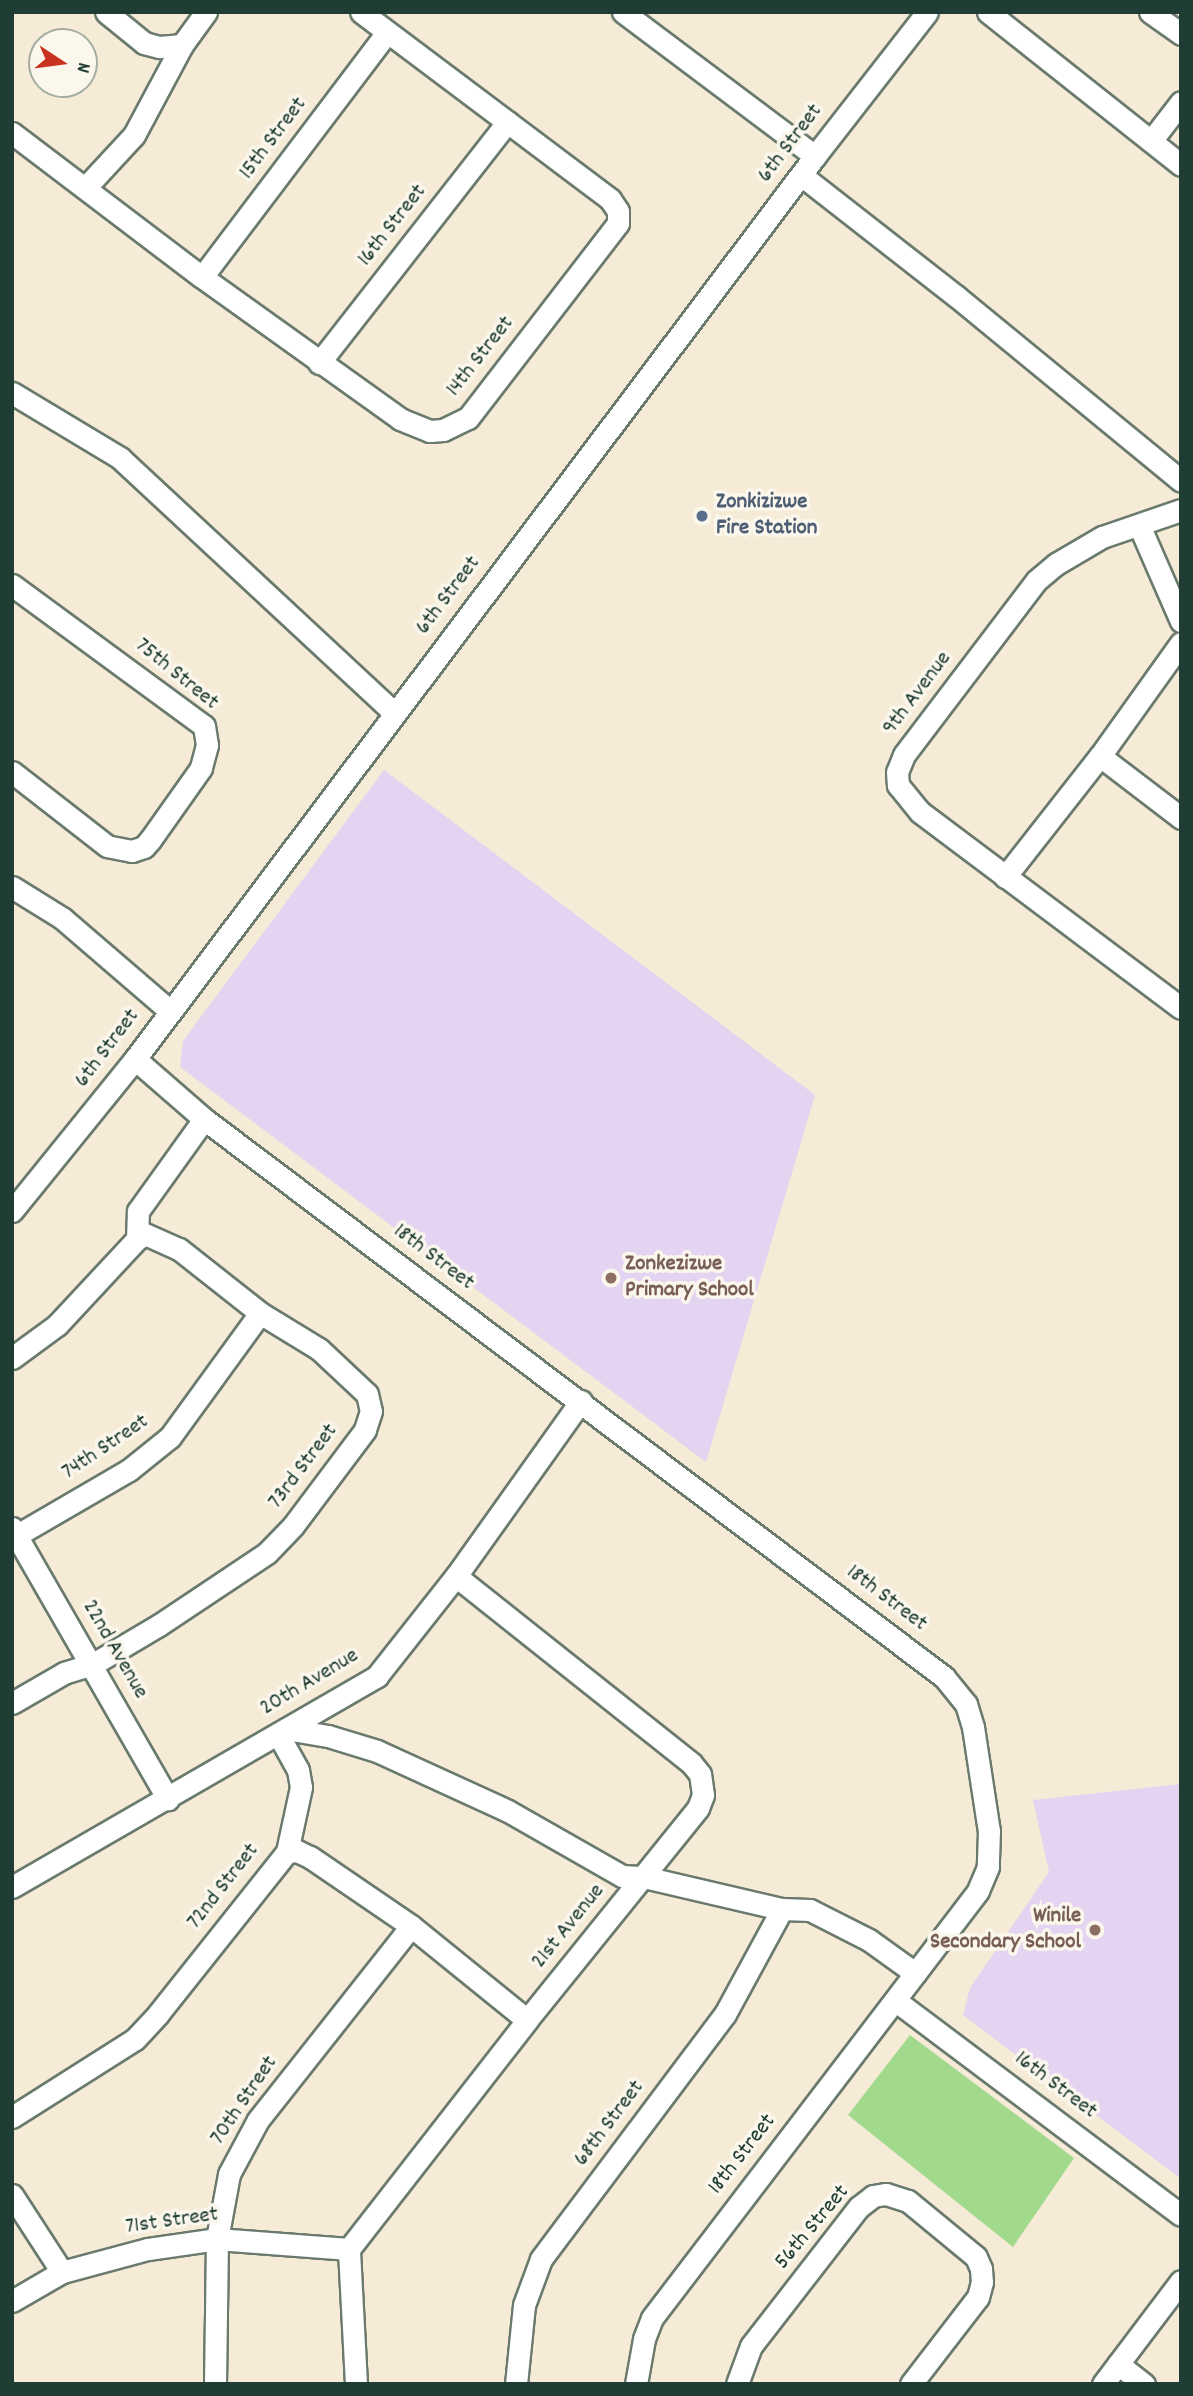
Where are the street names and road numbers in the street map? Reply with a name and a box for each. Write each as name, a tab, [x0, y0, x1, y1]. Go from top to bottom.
street label: 15th Street	[234, 92, 314, 186]
street label: 6th Street	[752, 99, 830, 189]
street label: 16th Street	[352, 179, 434, 273]
street label: 14th Street	[441, 311, 521, 403]
street label: 6th Street	[410, 551, 488, 641]
street label: 75th Street	[129, 633, 223, 717]
street label: 9th Avenue	[878, 647, 958, 741]
street label: 6th Street	[69, 1004, 147, 1094]
street label: 18th Street	[387, 1219, 479, 1297]
street label: 74th Street	[57, 1409, 155, 1487]
street label: 73rd Street	[263, 1419, 345, 1515]
street label: 18th Street	[840, 1560, 932, 1638]
street label: 22nd Avenue	[75, 1596, 153, 1704]
street label: 20th Avenue	[256, 1643, 364, 1723]
street label: 72nd Street	[182, 1839, 266, 1935]
street label: 21st Avenue	[526, 1879, 612, 1975]
street label: 16th Street	[1008, 2046, 1102, 2126]
street label: 70th Street	[205, 2051, 285, 2151]
street label: 68th Street	[569, 2075, 651, 2173]
street label: 18th Street	[703, 2109, 783, 2201]
street label: 56th Street	[770, 2180, 856, 2276]
street label: 71st Street	[124, 2202, 220, 2242]

